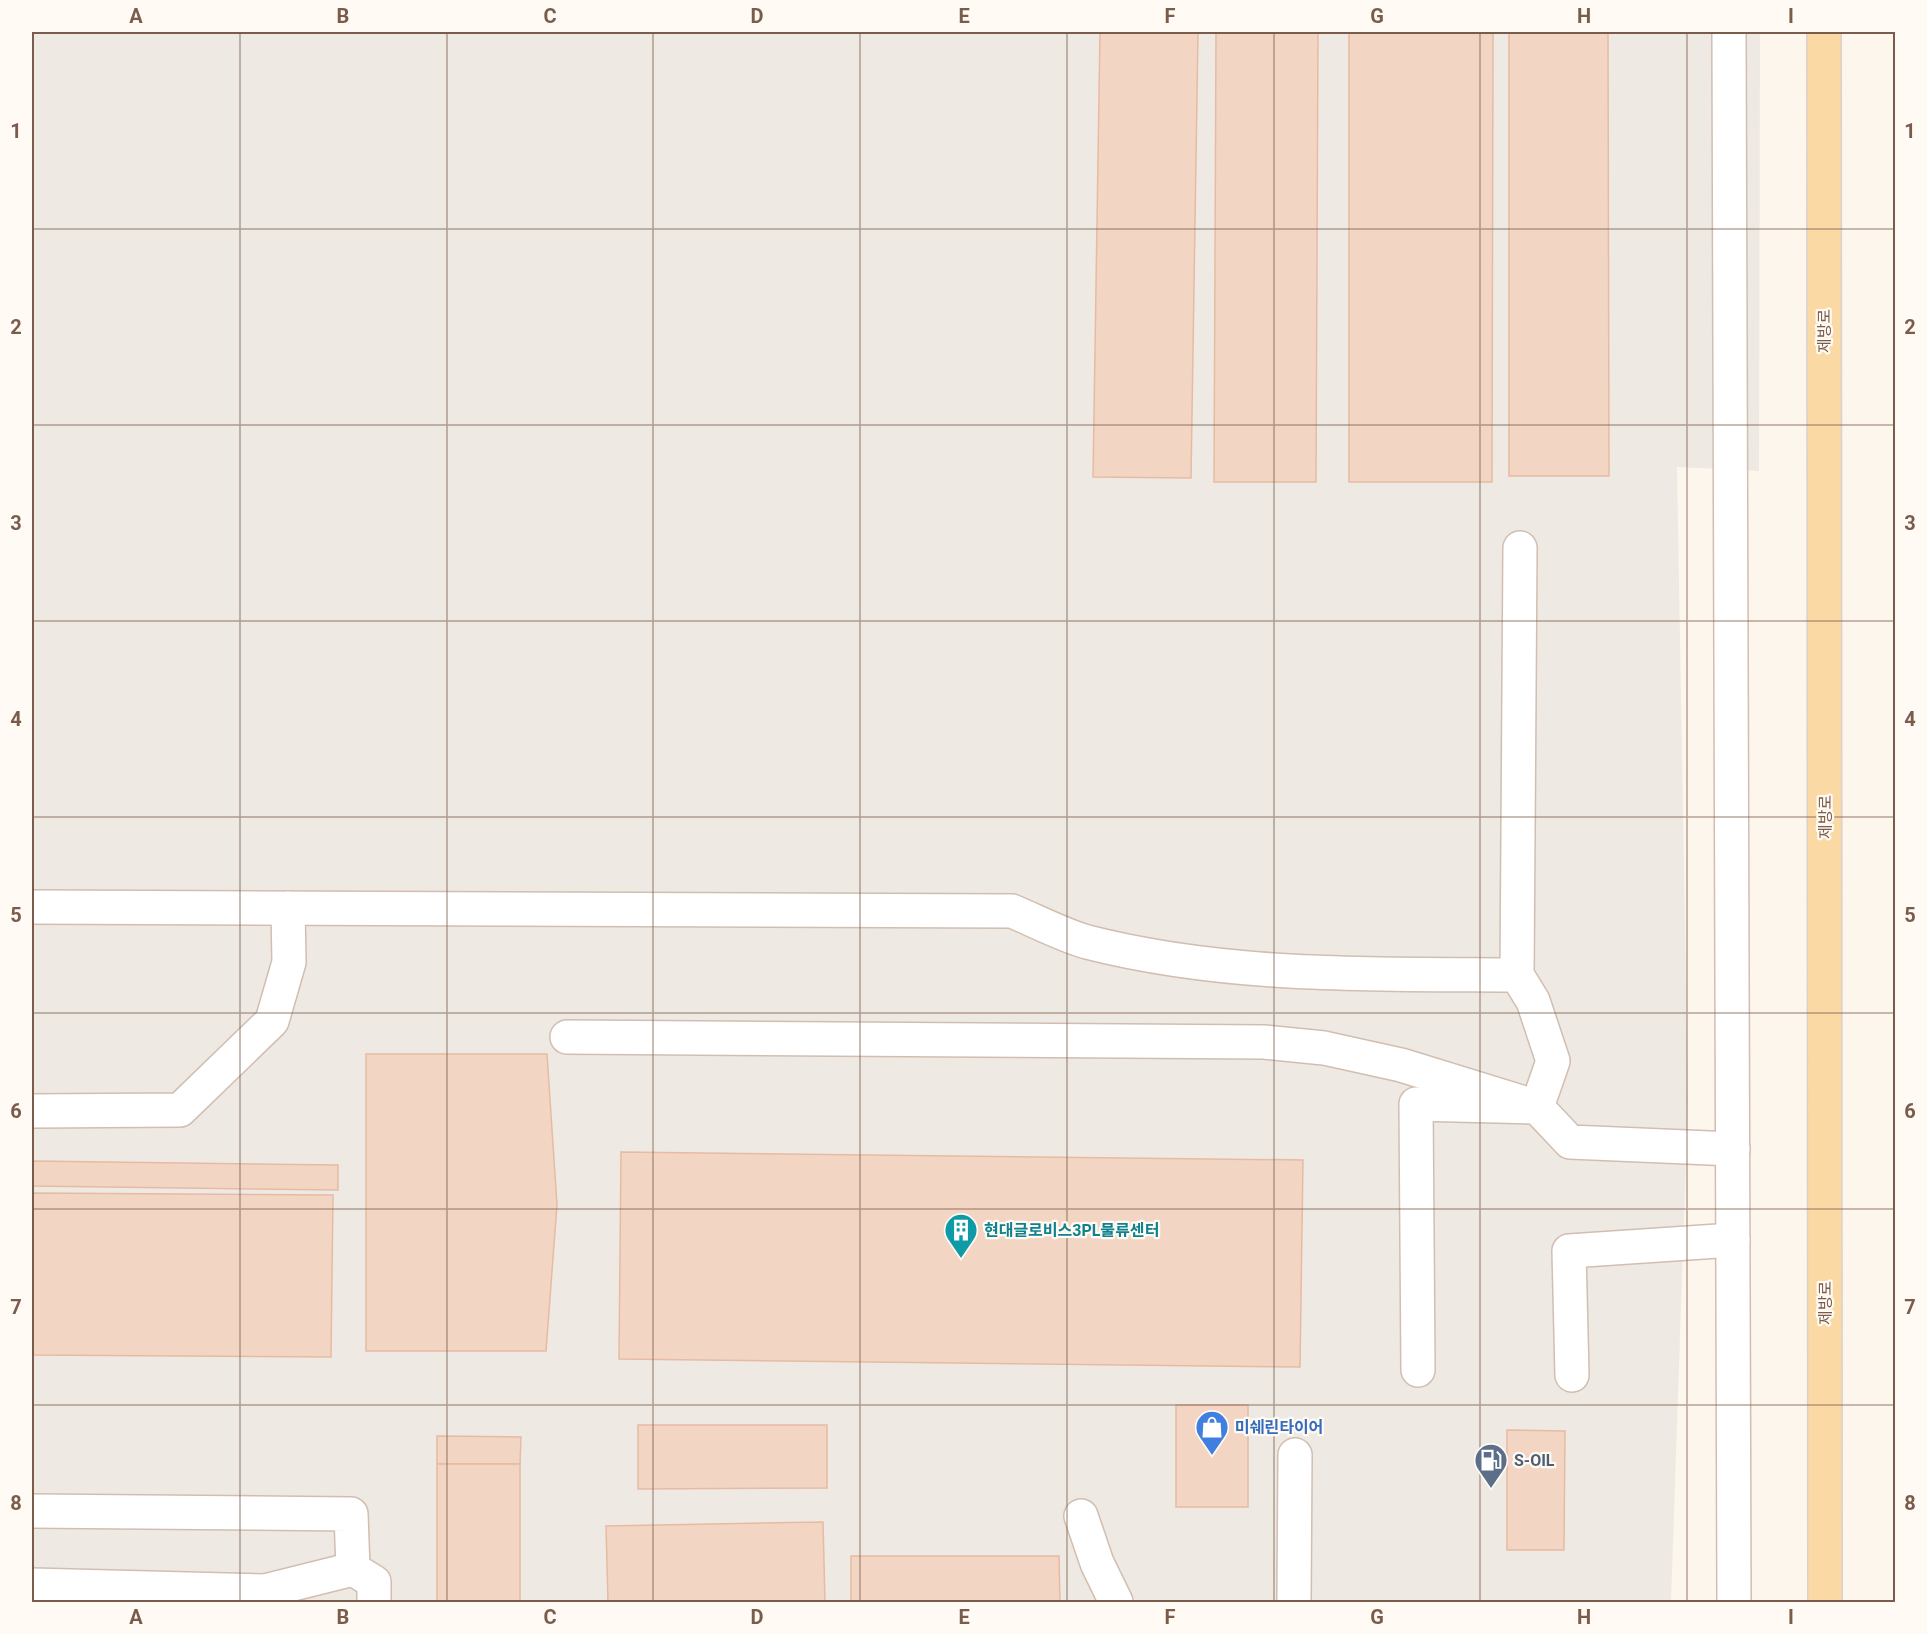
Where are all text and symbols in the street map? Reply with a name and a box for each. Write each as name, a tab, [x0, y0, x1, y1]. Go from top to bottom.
text: A	[129, 4, 143, 28]
text: B	[337, 4, 349, 28]
text: C	[543, 4, 557, 28]
text: D	[751, 4, 764, 28]
text: E	[958, 4, 970, 28]
text: F	[1165, 4, 1176, 28]
text: G	[1370, 4, 1384, 28]
text: H	[1577, 4, 1591, 28]
text: I	[1788, 4, 1794, 28]
text: 1	[10, 119, 22, 143]
text: 1	[1904, 119, 1916, 143]
street label: 제방로	[1815, 309, 1834, 353]
text: 2	[10, 315, 22, 339]
text: 2	[1904, 315, 1916, 339]
text: 3	[10, 511, 22, 535]
text: 3	[1904, 511, 1916, 535]
text: 4	[10, 707, 22, 731]
text: 4	[1904, 707, 1916, 731]
street label: 제방로	[1816, 795, 1835, 839]
text: 5	[10, 903, 22, 927]
text: 5	[1904, 903, 1916, 927]
text: 6	[10, 1099, 22, 1123]
text: 6	[1904, 1099, 1916, 1123]
building icon: 현대글로비스3PL물류센터	[943, 1212, 979, 1259]
place label: 현대글로비스3PL물류센터	[984, 1221, 1159, 1240]
street label: 제방로	[1816, 1281, 1835, 1325]
text: 7	[10, 1295, 22, 1319]
text: 7	[1904, 1295, 1916, 1319]
shop icon: 미쉐린타이어	[1194, 1409, 1230, 1456]
place label: 미쉐린타이어	[1235, 1418, 1323, 1437]
fuel station icon: S-OIL	[1473, 1442, 1509, 1489]
place label: S-OIL	[1514, 1451, 1555, 1470]
text: 8	[10, 1491, 22, 1515]
text: 8	[1904, 1491, 1916, 1515]
text: A	[129, 1605, 143, 1629]
text: B	[337, 1605, 349, 1629]
text: C	[543, 1605, 557, 1629]
text: D	[751, 1605, 764, 1629]
text: E	[958, 1605, 970, 1629]
text: F	[1165, 1605, 1176, 1629]
text: G	[1370, 1605, 1384, 1629]
text: H	[1577, 1605, 1591, 1629]
text: I	[1788, 1605, 1794, 1629]

